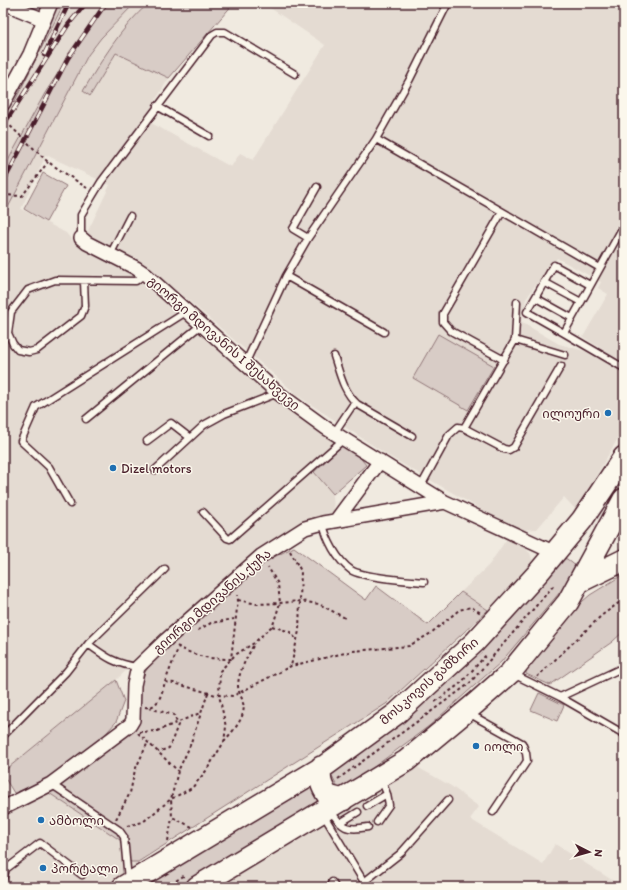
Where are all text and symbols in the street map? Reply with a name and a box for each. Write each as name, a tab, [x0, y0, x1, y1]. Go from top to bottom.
street label: გიორგი მდივანის I შესახვევი	[144, 273, 303, 414]
place label: ილოური	[542, 406, 600, 422]
marker: ილოური	[603, 408, 613, 418]
place label: Dizel motors	[121, 461, 192, 476]
marker: Dizel motors	[108, 463, 118, 473]
street label: გიორგი მდივანის ქუჩა	[150, 546, 275, 657]
street label: მოსკოვის გამზირი	[377, 634, 481, 728]
place label: იოლი	[484, 739, 524, 755]
marker: იოლი	[471, 741, 481, 751]
place label: ამბოლი	[49, 813, 104, 829]
marker: ამბოლი	[36, 815, 46, 825]
north arrow	[569, 832, 609, 872]
text: N	[592, 849, 605, 857]
place label: პორტალი	[51, 861, 118, 877]
marker: პორტალი	[38, 863, 48, 873]

